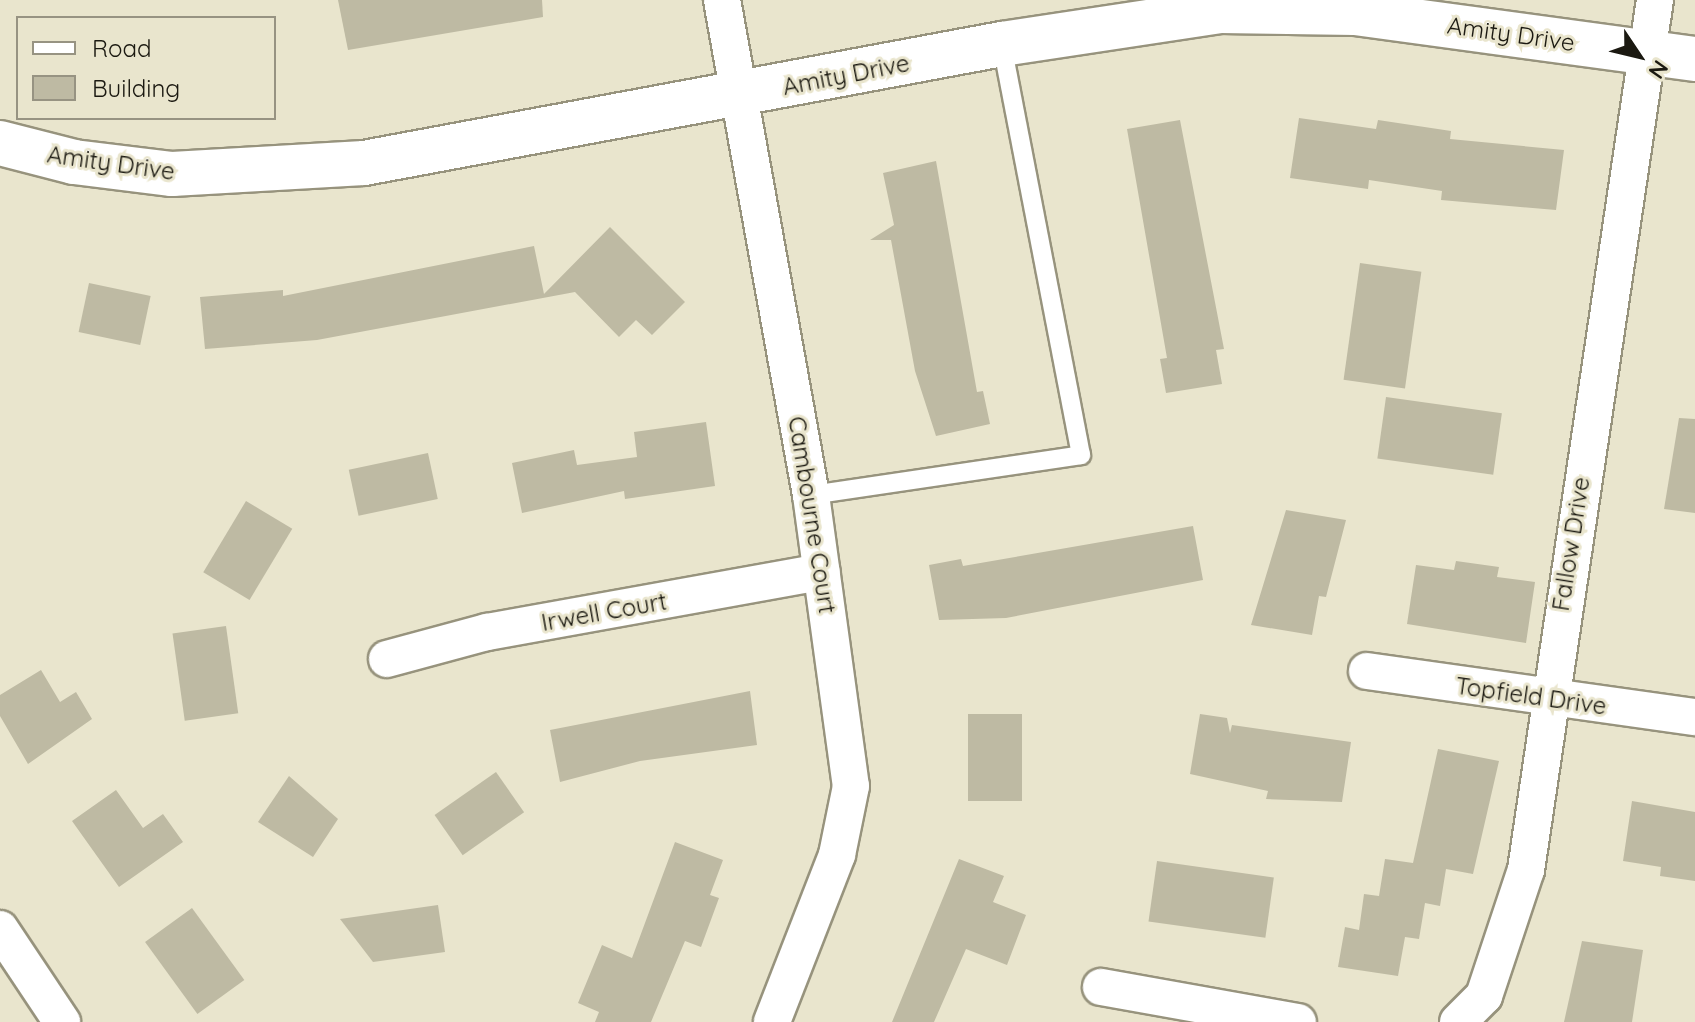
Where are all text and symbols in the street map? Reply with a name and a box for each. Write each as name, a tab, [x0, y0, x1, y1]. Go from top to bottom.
street label: Amity Drive	[1445, 11, 1577, 57]
legend	[16, 16, 276, 120]
north arrow	[1599, 16, 1679, 96]
text: Road	[92, 33, 152, 63]
street label: Amity Drive	[780, 49, 912, 101]
text: N	[1643, 55, 1675, 84]
text: Building	[92, 73, 180, 103]
street label: Amity Drive	[45, 140, 177, 186]
street label: Cambourne Court	[782, 414, 842, 616]
street label: Fallow Drive	[1546, 475, 1596, 613]
street label: Irwell Court	[539, 587, 669, 637]
street label: Topfield Drive	[1454, 671, 1608, 721]

